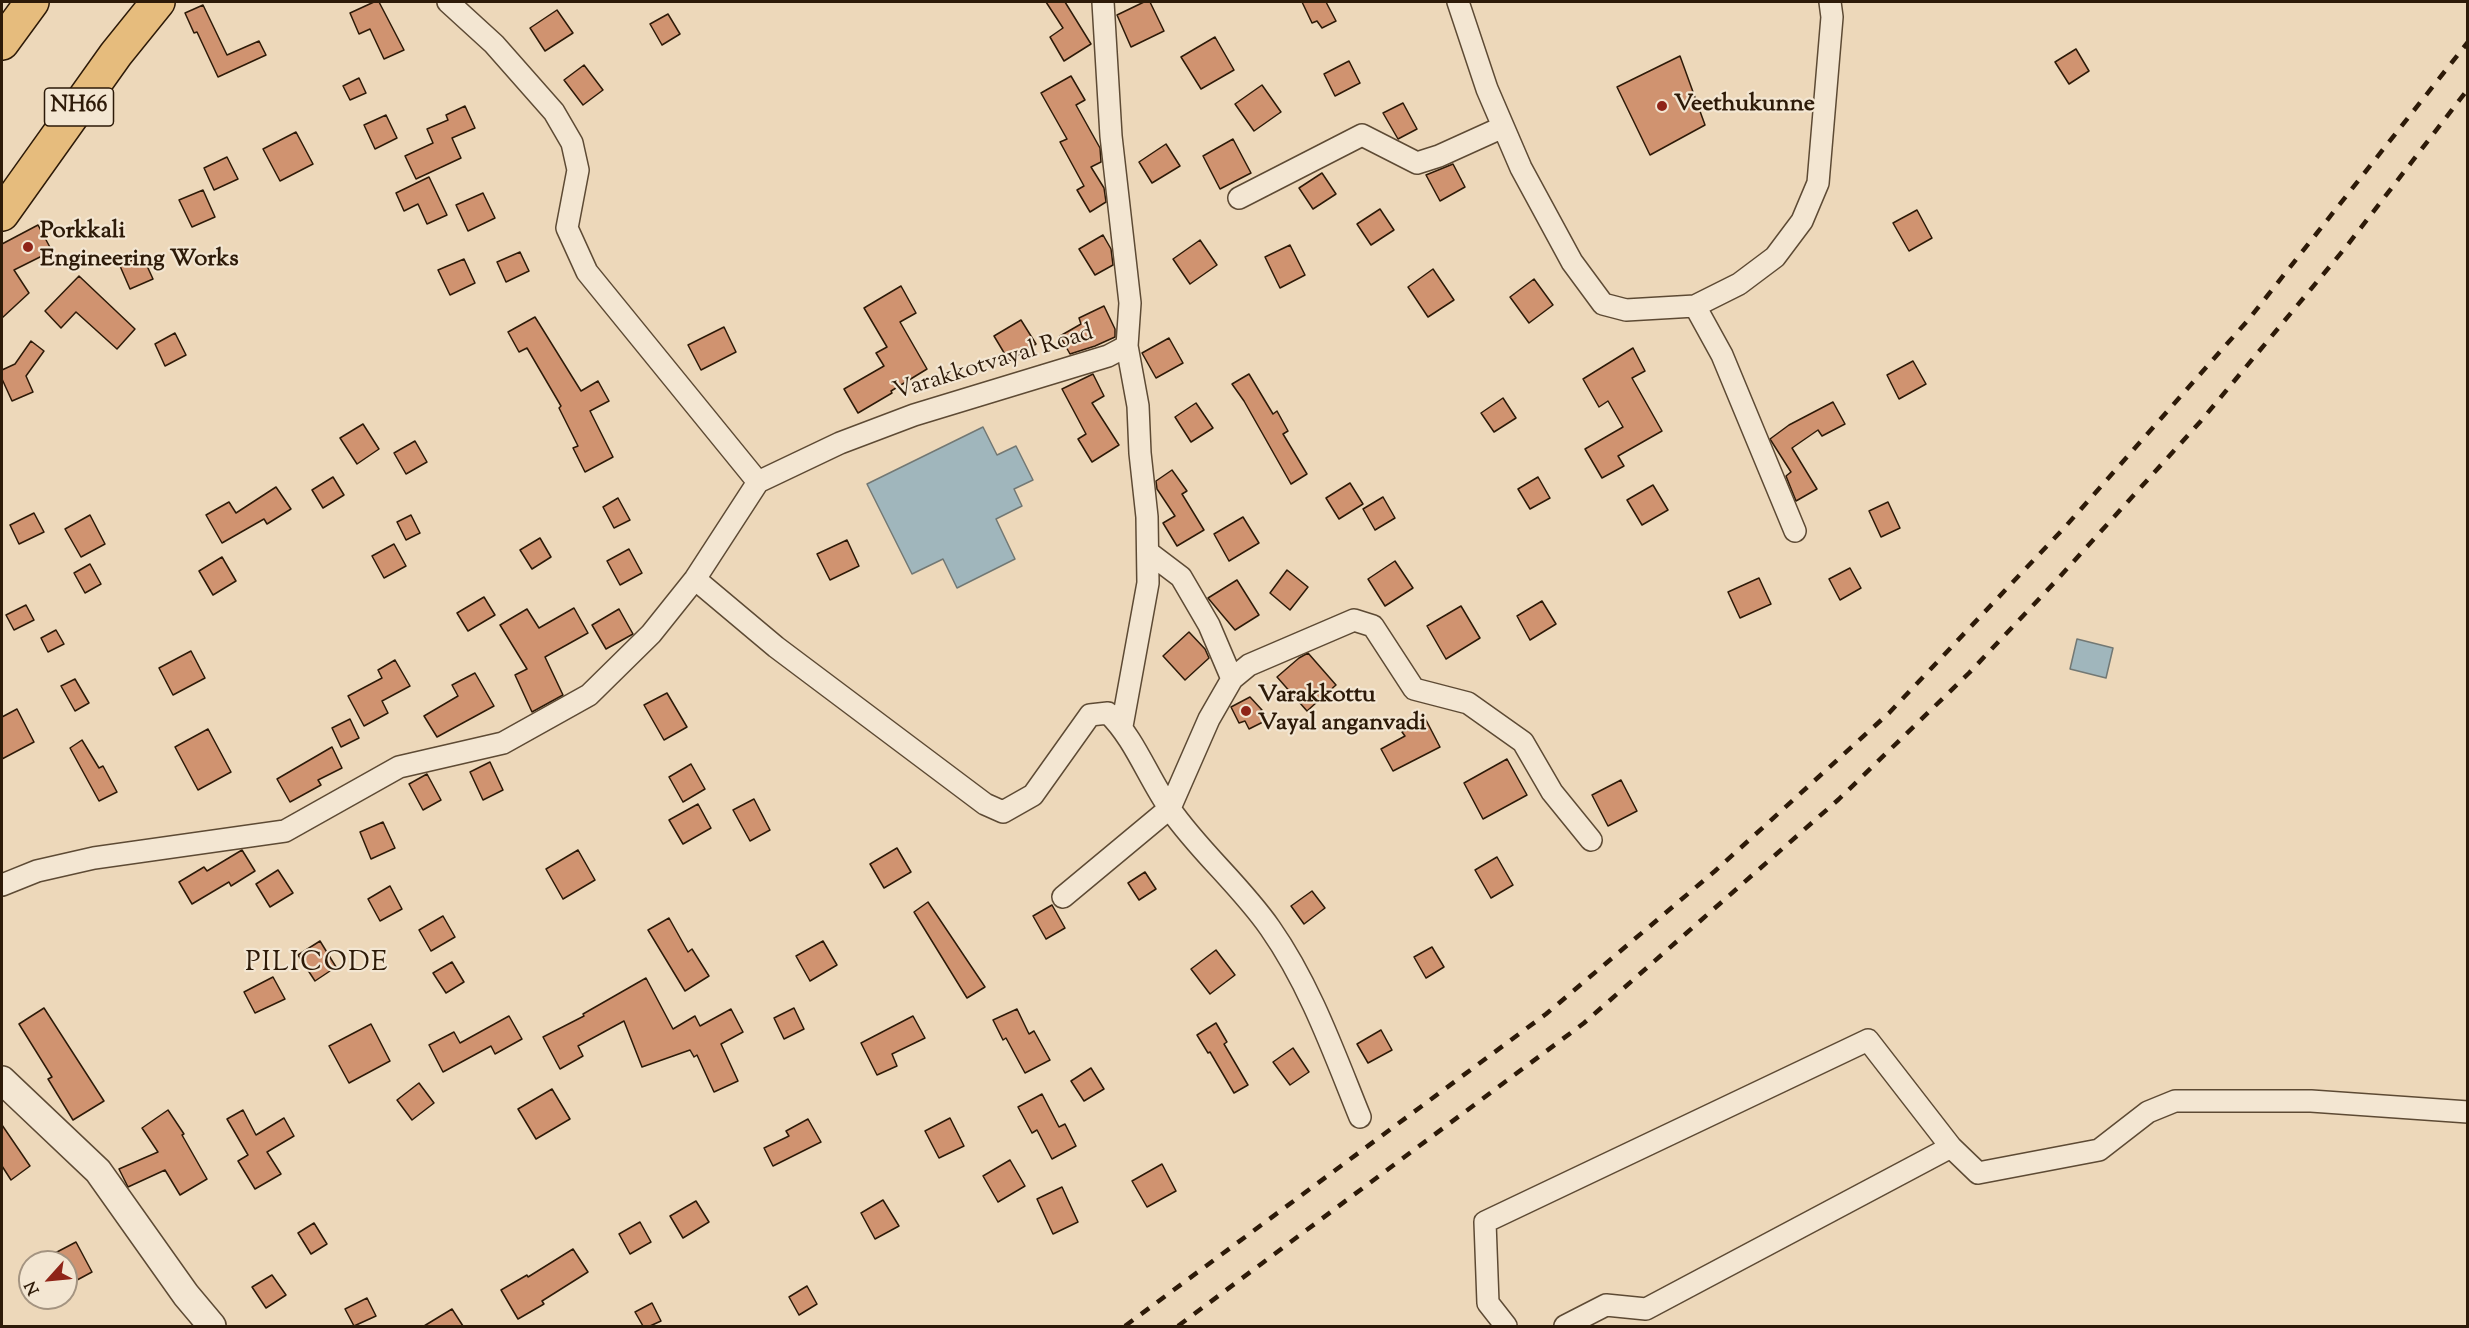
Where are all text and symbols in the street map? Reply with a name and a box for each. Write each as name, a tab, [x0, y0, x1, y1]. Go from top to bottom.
road number: NH66	[44, 88, 113, 126]
place label: Veethukunne	[1674, 92, 1815, 120]
marker: Veethukunne	[1655, 99, 1669, 113]
place label: Porkkali Engineering Works	[40, 219, 239, 275]
marker: Porkkali Engineering Works	[21, 240, 35, 254]
street label: Varakkotvayal Road	[890, 320, 1098, 408]
place label: Varakkottu Vayal anganvadi	[1258, 683, 1426, 739]
marker: Varakkottu Vayal anganvadi	[1239, 704, 1253, 718]
district label: PILICODE	[245, 949, 389, 981]
north arrow	[18, 1250, 78, 1310]
text: N	[20, 1277, 46, 1298]

